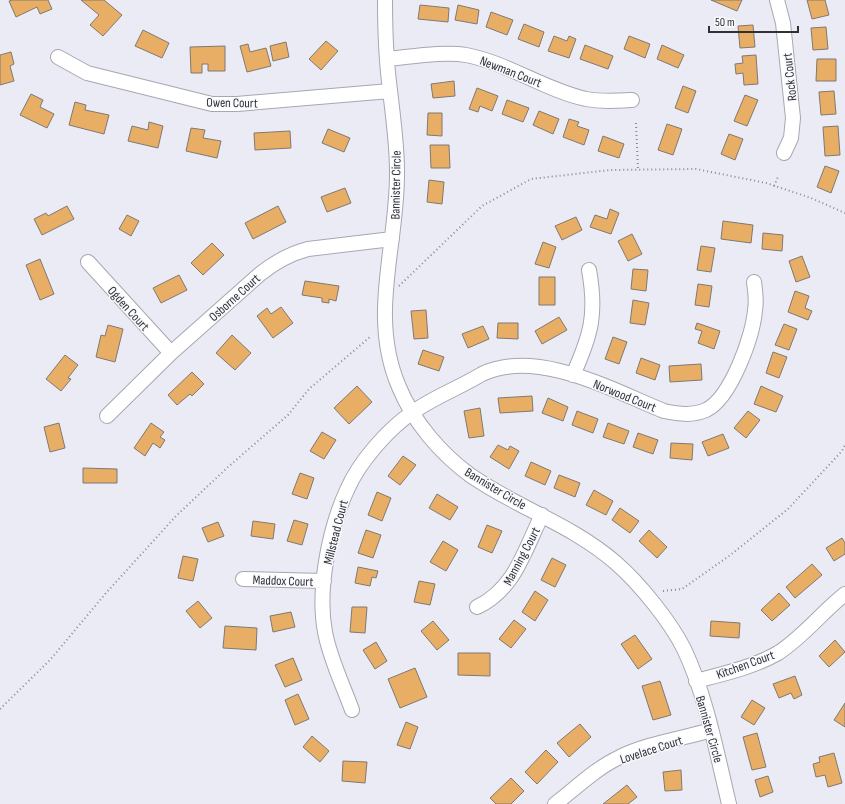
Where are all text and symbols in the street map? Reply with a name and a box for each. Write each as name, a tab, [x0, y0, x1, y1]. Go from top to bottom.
scale bar	[709, 8, 798, 34]
text: 50 m	[715, 15, 735, 30]
street label: Rock Court	[780, 52, 800, 102]
street label: Newman Court	[477, 53, 544, 91]
street label: Owen Court	[206, 95, 258, 111]
street label: Bannister Circle	[387, 150, 405, 220]
street label: Osborne Court	[206, 271, 264, 325]
street label: Ogden Court	[104, 283, 153, 334]
street label: Norwood Court	[591, 376, 658, 416]
street label: Bannister Circle	[462, 464, 529, 513]
street label: Millstead Court	[320, 498, 352, 566]
street label: Manning Court	[500, 524, 544, 588]
street label: Maddox Court	[252, 572, 314, 590]
street label: Kitchen Court	[714, 647, 777, 683]
street label: Bannister Circle	[692, 694, 726, 765]
street label: Lovelace Court	[618, 732, 685, 768]

